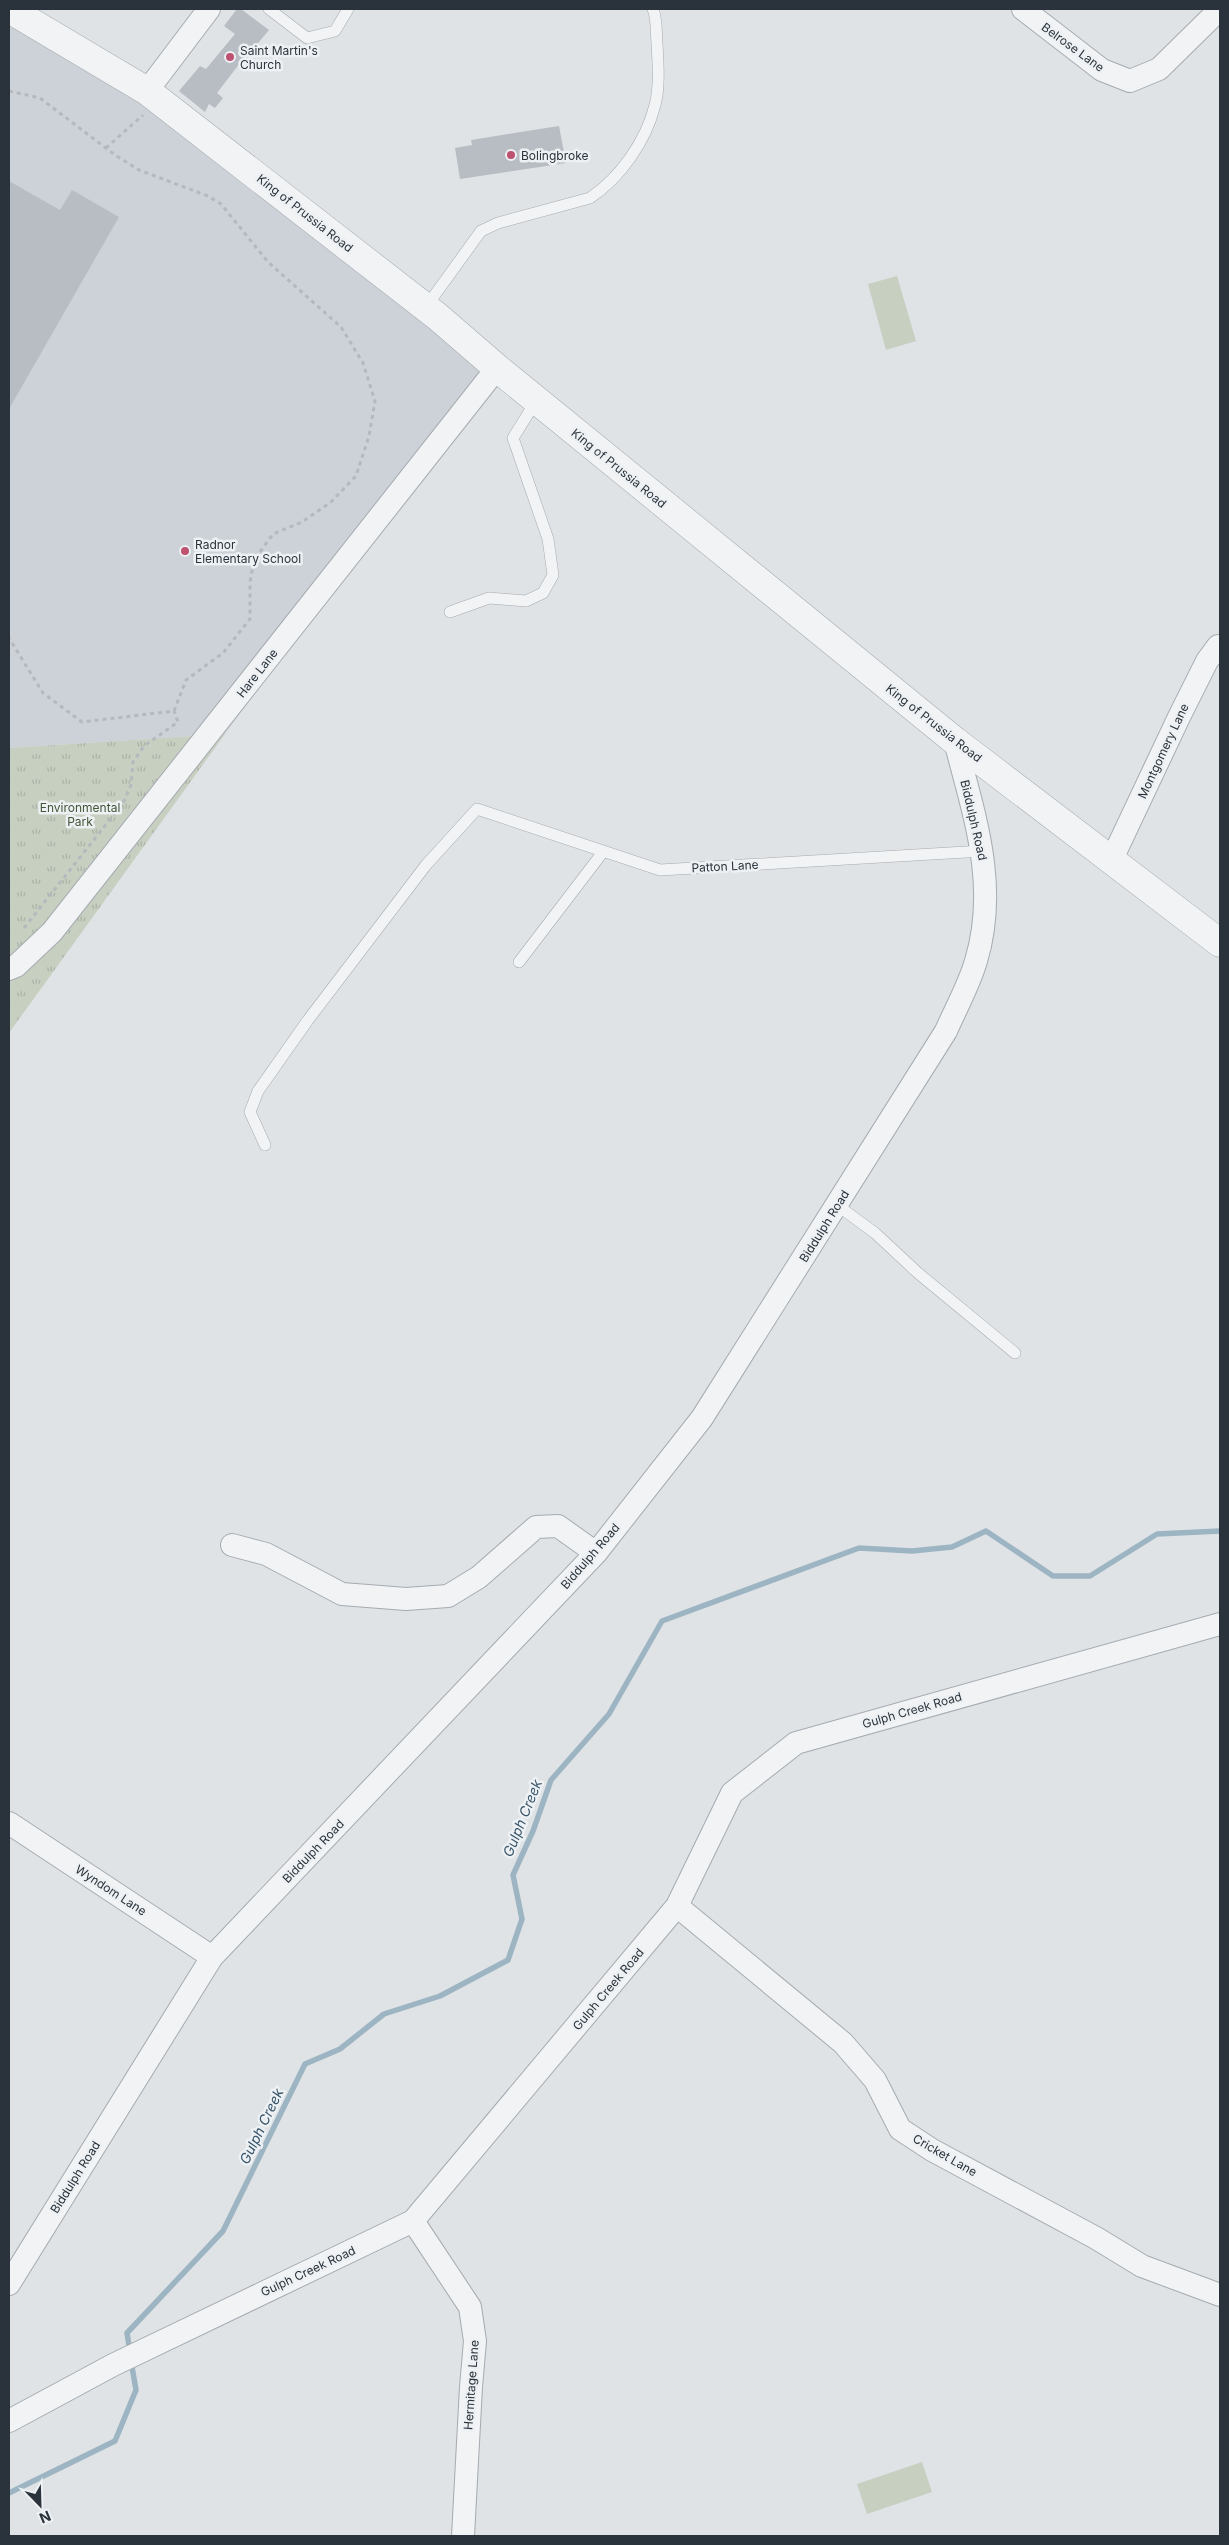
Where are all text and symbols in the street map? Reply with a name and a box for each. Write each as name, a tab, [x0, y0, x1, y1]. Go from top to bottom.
street label: Belrose Lane	[1039, 19, 1107, 75]
place label: Saint Martin's Church	[240, 43, 318, 72]
marker: Saint Martin's Church	[224, 51, 236, 63]
place label: Bolingbroke	[521, 148, 588, 163]
marker: Bolingbroke	[505, 149, 517, 161]
street label: King of Prussia Road	[254, 171, 356, 255]
street label: King of Prussia Road	[568, 425, 670, 511]
place label: Radnor Elementary School	[195, 537, 301, 566]
marker: Radnor Elementary School	[179, 545, 191, 557]
street label: Hare Lane	[233, 646, 281, 700]
street label: King of Prussia Road	[883, 681, 985, 765]
street label: Montgomery Lane	[1134, 701, 1192, 801]
street label: Biddulph Road	[957, 778, 991, 862]
park label: Environmental Park	[40, 800, 120, 829]
street label: Patton Lane	[691, 857, 759, 875]
street label: Biddulph Road	[796, 1187, 852, 1265]
street label: Biddulph Road	[557, 1520, 623, 1592]
street label: Gulph Creek Road	[861, 1689, 963, 1731]
water label: Gulph Creek	[499, 1777, 545, 1859]
street label: Biddulph Road	[279, 1816, 347, 1886]
street label: Wyndom Lane	[73, 1861, 149, 1919]
street label: Gulph Creek Road	[569, 1945, 647, 2033]
water label: Gulph Creek	[235, 2085, 287, 2167]
street label: Cricket Lane	[910, 2131, 980, 2179]
street label: Biddulph Road	[47, 2138, 103, 2216]
street label: Gulph Creek Road	[258, 2242, 358, 2300]
street label: Hermitage Lane	[460, 2340, 482, 2430]
north arrow	[15, 2480, 65, 2530]
text: N	[37, 2508, 54, 2527]

